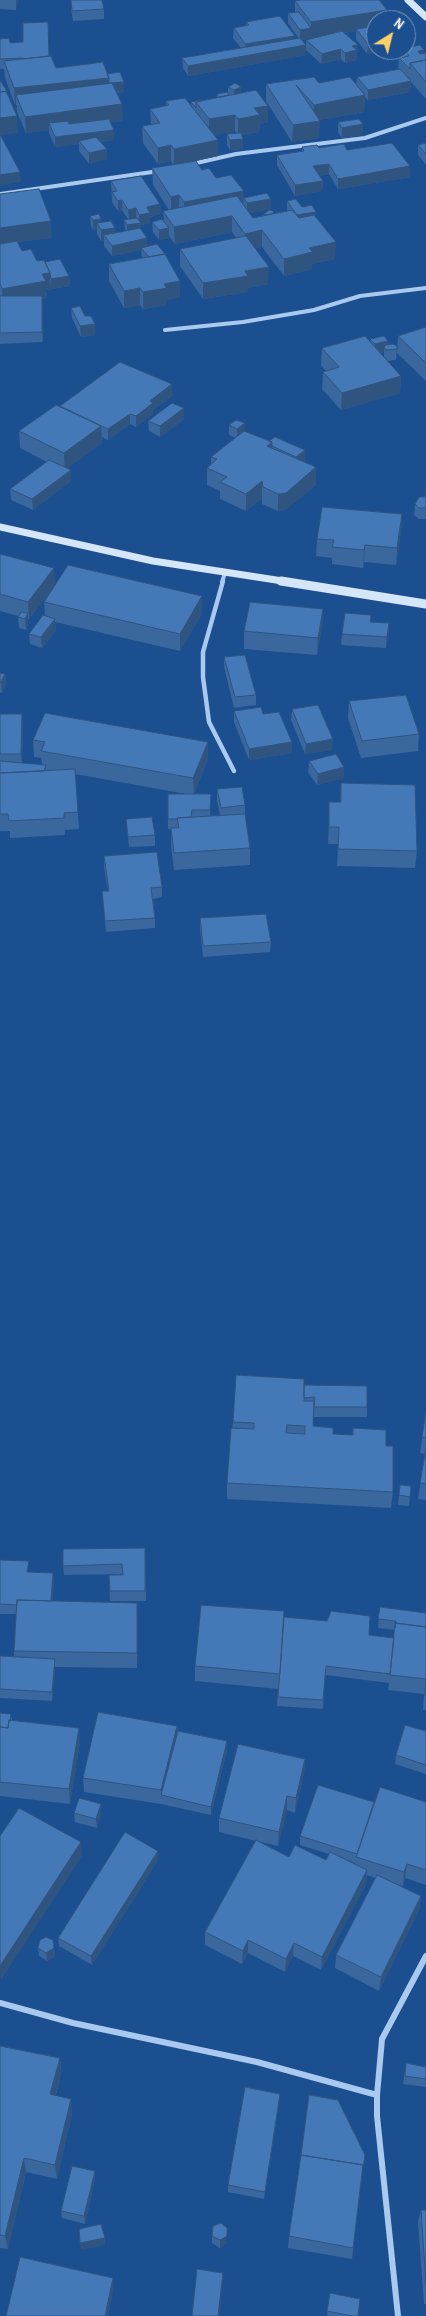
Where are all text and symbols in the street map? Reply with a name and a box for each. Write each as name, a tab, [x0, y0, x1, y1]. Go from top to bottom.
north arrow	[366, 10, 416, 60]
text: N	[391, 14, 408, 33]

